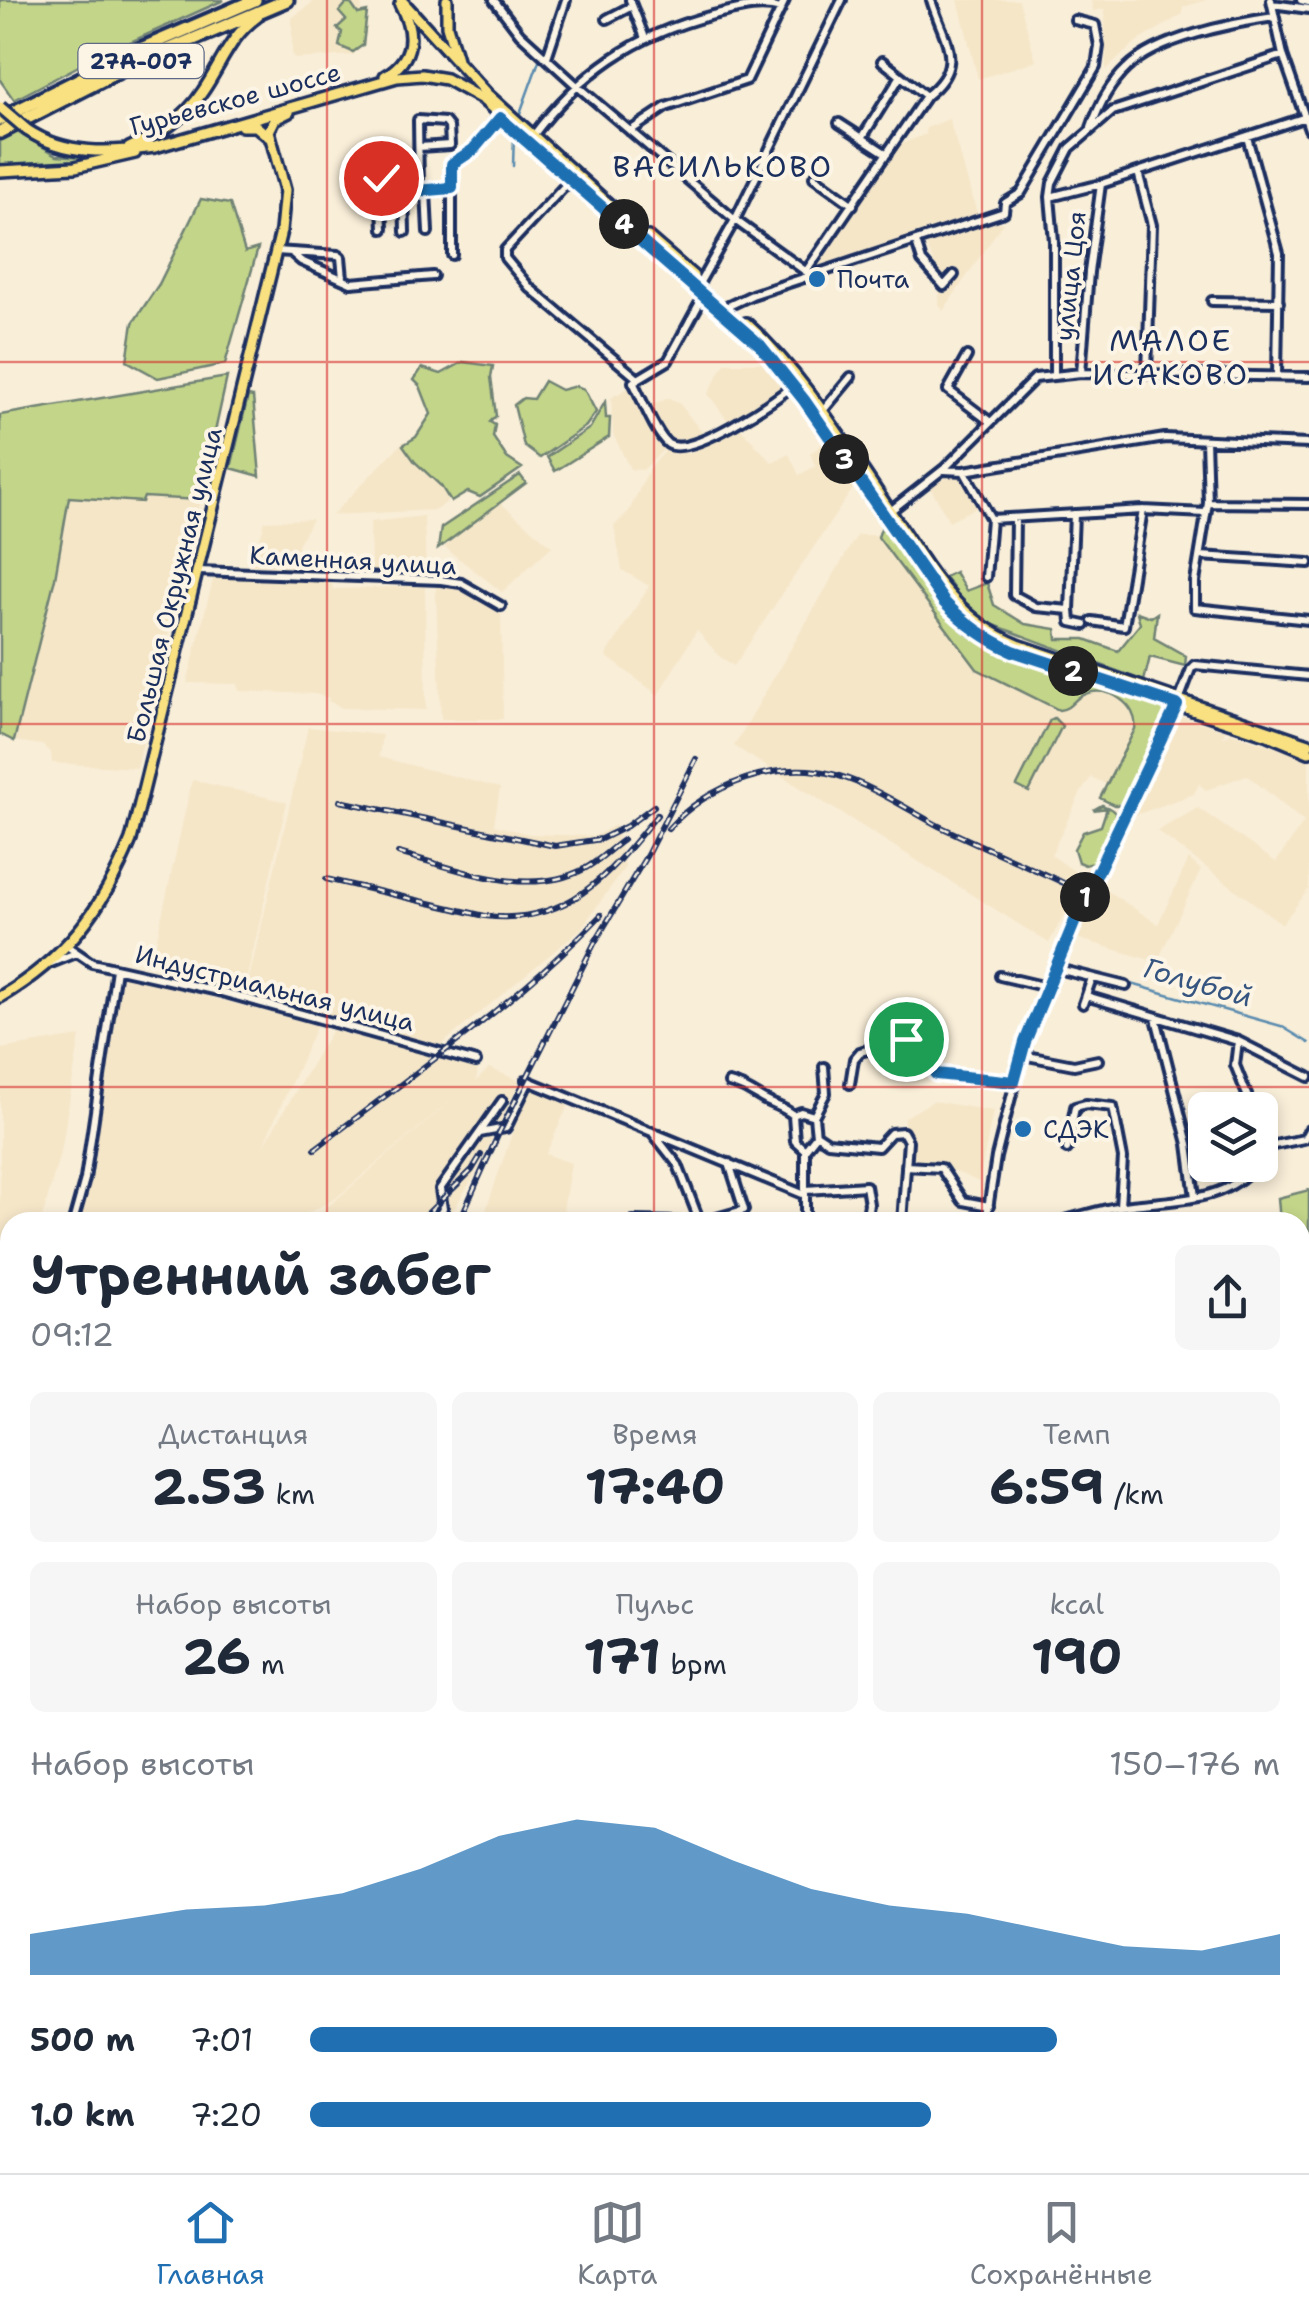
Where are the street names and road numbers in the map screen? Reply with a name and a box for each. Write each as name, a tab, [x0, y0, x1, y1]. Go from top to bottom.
road number: 27А-007	[78, 44, 204, 78]
street label: Гурьевское шоссе	[126, 54, 344, 144]
street label: улица Цоя	[1046, 209, 1094, 343]
street label: Большая Окружная улица	[118, 423, 230, 746]
street label: Каменная улица	[249, 538, 458, 582]
street label: Индустриальная улица	[132, 937, 419, 1039]

